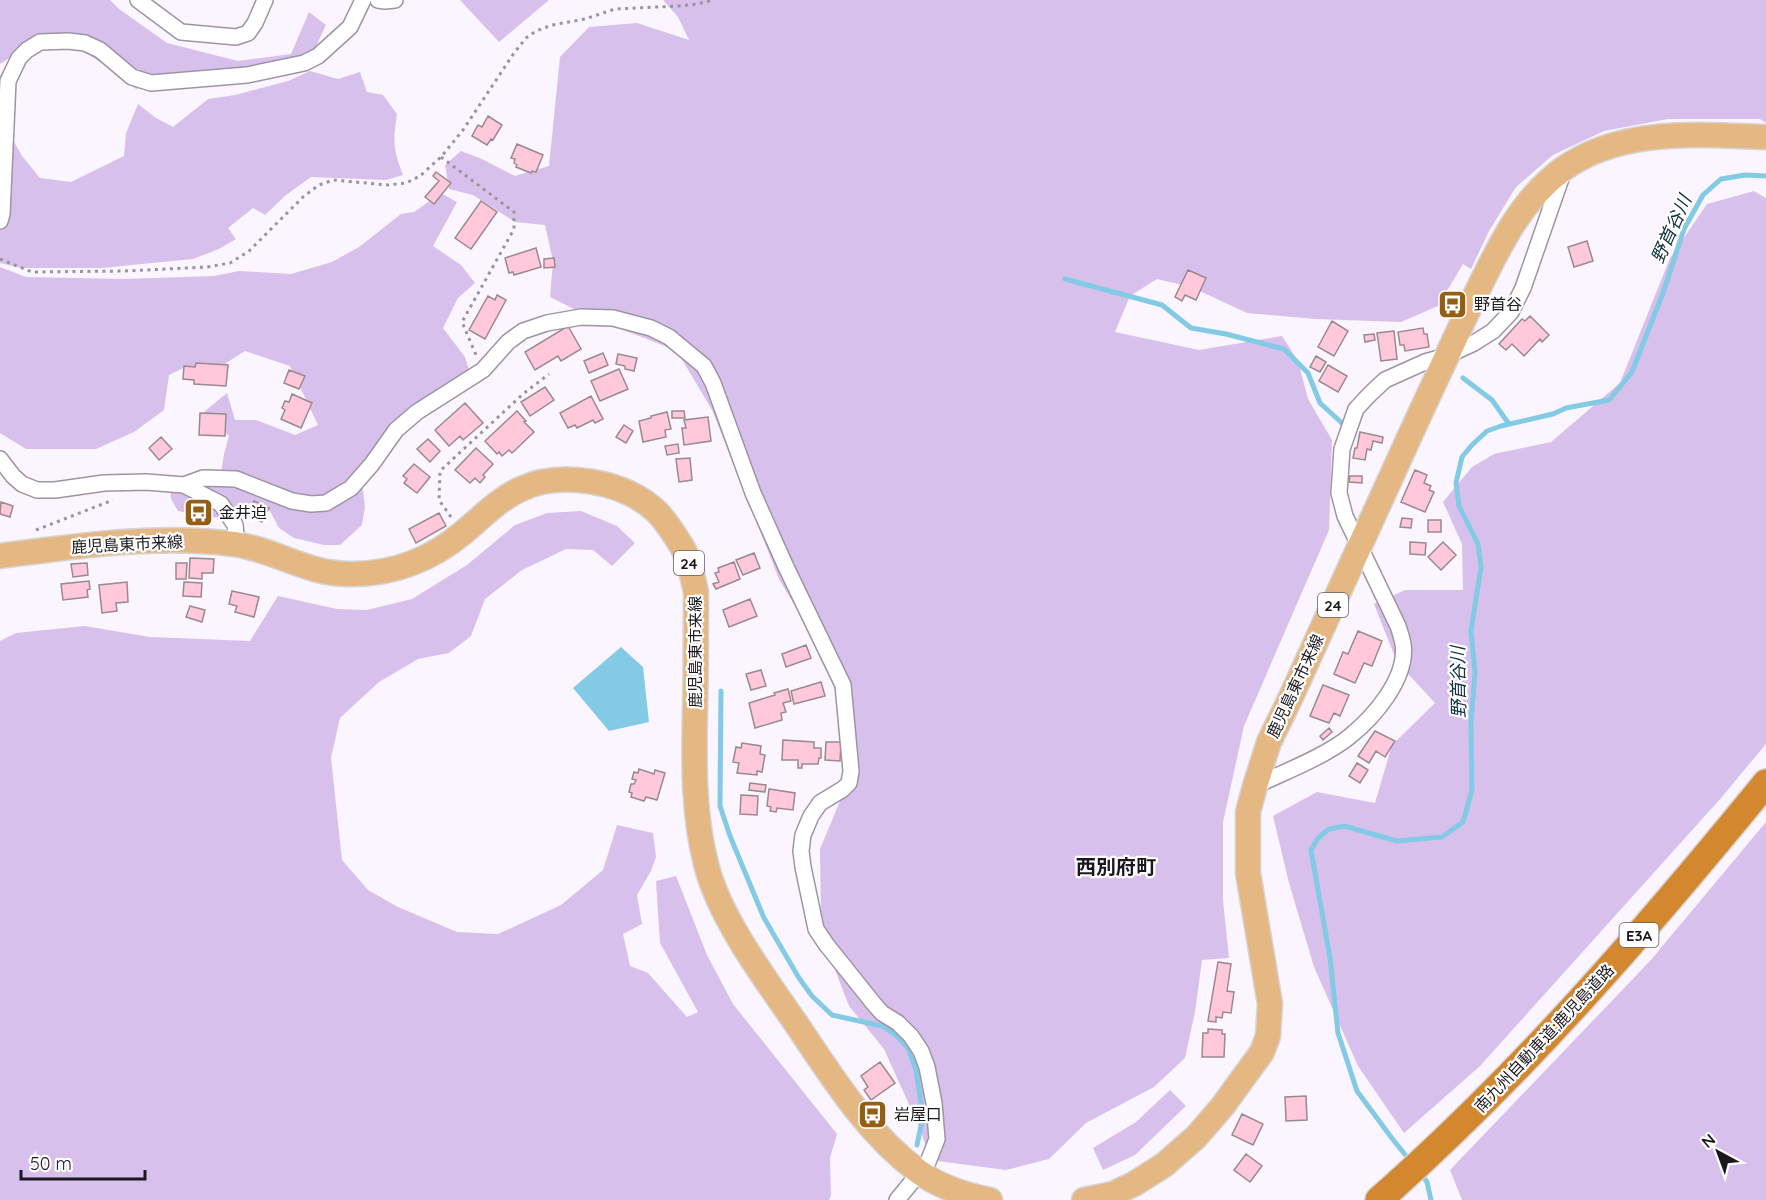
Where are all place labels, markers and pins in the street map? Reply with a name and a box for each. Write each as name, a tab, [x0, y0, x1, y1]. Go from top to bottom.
bus stop icon: 野首谷	[1437, 288, 1469, 320]
place label: 野首谷	[1474, 294, 1522, 314]
bus stop icon: 金井迫	[182, 496, 214, 528]
place label: 金井迫	[219, 502, 267, 522]
bus stop icon: 岩屋口	[857, 1098, 889, 1130]
place label: 岩屋口	[894, 1104, 942, 1124]

